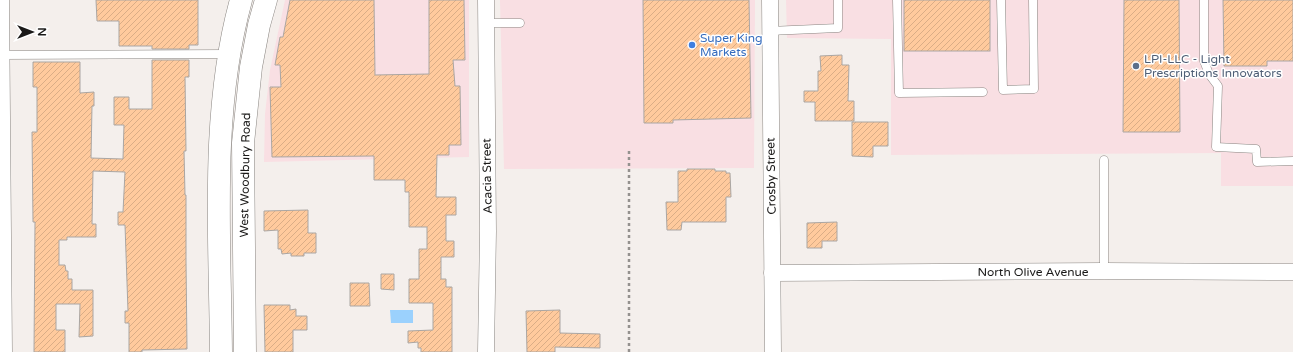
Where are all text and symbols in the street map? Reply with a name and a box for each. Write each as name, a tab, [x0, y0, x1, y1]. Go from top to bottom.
north arrow	[12, 12, 52, 52]
text: N	[35, 28, 48, 36]
place label: Super King Markets	[700, 31, 763, 59]
marker: Super King Markets	[687, 40, 697, 50]
place label: LPI-LLC - Light Prescriptions Innovators	[1144, 52, 1282, 80]
marker: LPI-LLC - Light Prescriptions Innovators	[1131, 61, 1141, 71]
street label: West Woodbury Road	[237, 113, 253, 237]
street label: Crosby Street	[763, 137, 779, 215]
street label: Acacia Street	[479, 138, 495, 214]
street label: North Olive Avenue	[977, 265, 1089, 279]

